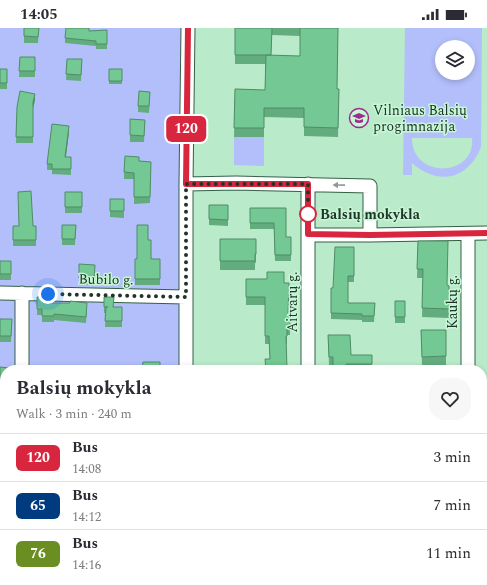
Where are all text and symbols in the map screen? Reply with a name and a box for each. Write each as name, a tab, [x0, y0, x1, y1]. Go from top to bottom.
text: 14:05	[20, 3, 58, 26]
map controls	[435, 40, 475, 80]
button: layers	[435, 40, 475, 80]
place label: Vilniaus Balsių progimnazija	[373, 100, 467, 137]
school or university icon: Vilniaus Balsių progimnazija	[348, 107, 370, 129]
line badge: 120	[163, 116, 209, 142]
text: 120	[174, 118, 198, 139]
one-way arrow	[332, 182, 345, 188]
place label: Balsių mokykla	[320, 204, 421, 225]
marker: Balsių mokykla	[299, 205, 317, 223]
street label: Bubilo g.	[78, 269, 134, 290]
street label: Aitvarų g.	[282, 272, 303, 332]
street label: Kaukų g.	[442, 275, 463, 329]
your location	[38, 284, 58, 304]
text: Balsių mokykla	[16, 374, 152, 403]
button: heart	[429, 378, 471, 420]
text: Walk · 3 min · 240 m	[16, 404, 132, 424]
text: Bus	[72, 436, 98, 459]
text: 3 min	[433, 446, 471, 469]
text: 120	[26, 447, 50, 468]
text: 14:08	[72, 459, 101, 479]
text: Bus	[72, 484, 98, 507]
text: 7 min	[433, 494, 471, 517]
text: 65	[30, 495, 46, 516]
text: 14:12	[72, 507, 101, 527]
text: Bus	[72, 532, 98, 555]
text: 11 min	[426, 542, 471, 565]
text: 76	[30, 543, 46, 564]
text: 14:16	[72, 555, 101, 575]

